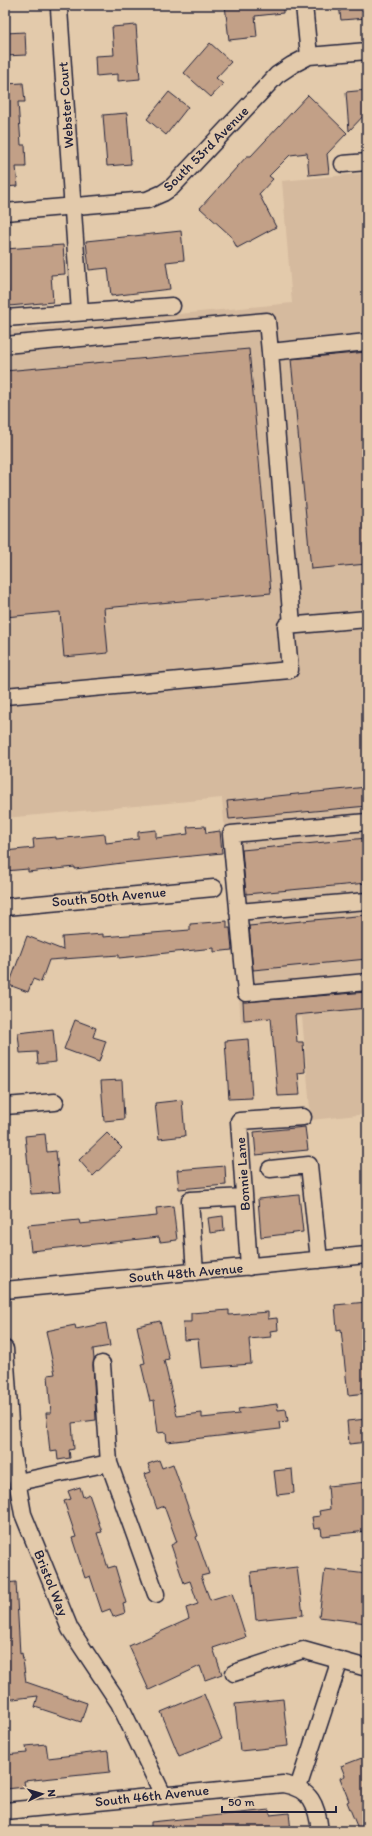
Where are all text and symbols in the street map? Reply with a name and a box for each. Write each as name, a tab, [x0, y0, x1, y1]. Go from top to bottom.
street label: Webster Court	[54, 61, 78, 149]
street label: South 53rd Avenue	[160, 102, 253, 195]
street label: South 50th Avenue	[51, 884, 167, 910]
street label: Bonnie Lane	[232, 1136, 254, 1212]
street label: South 48th Avenue	[128, 1260, 244, 1286]
street label: Bristol Way	[30, 1547, 72, 1619]
north arrow	[22, 1774, 62, 1814]
street label: South 46th Avenue	[94, 1782, 210, 1810]
scale bar	[222, 1788, 336, 1814]
text: N	[45, 1789, 58, 1797]
text: 50 m	[228, 1795, 254, 1809]

